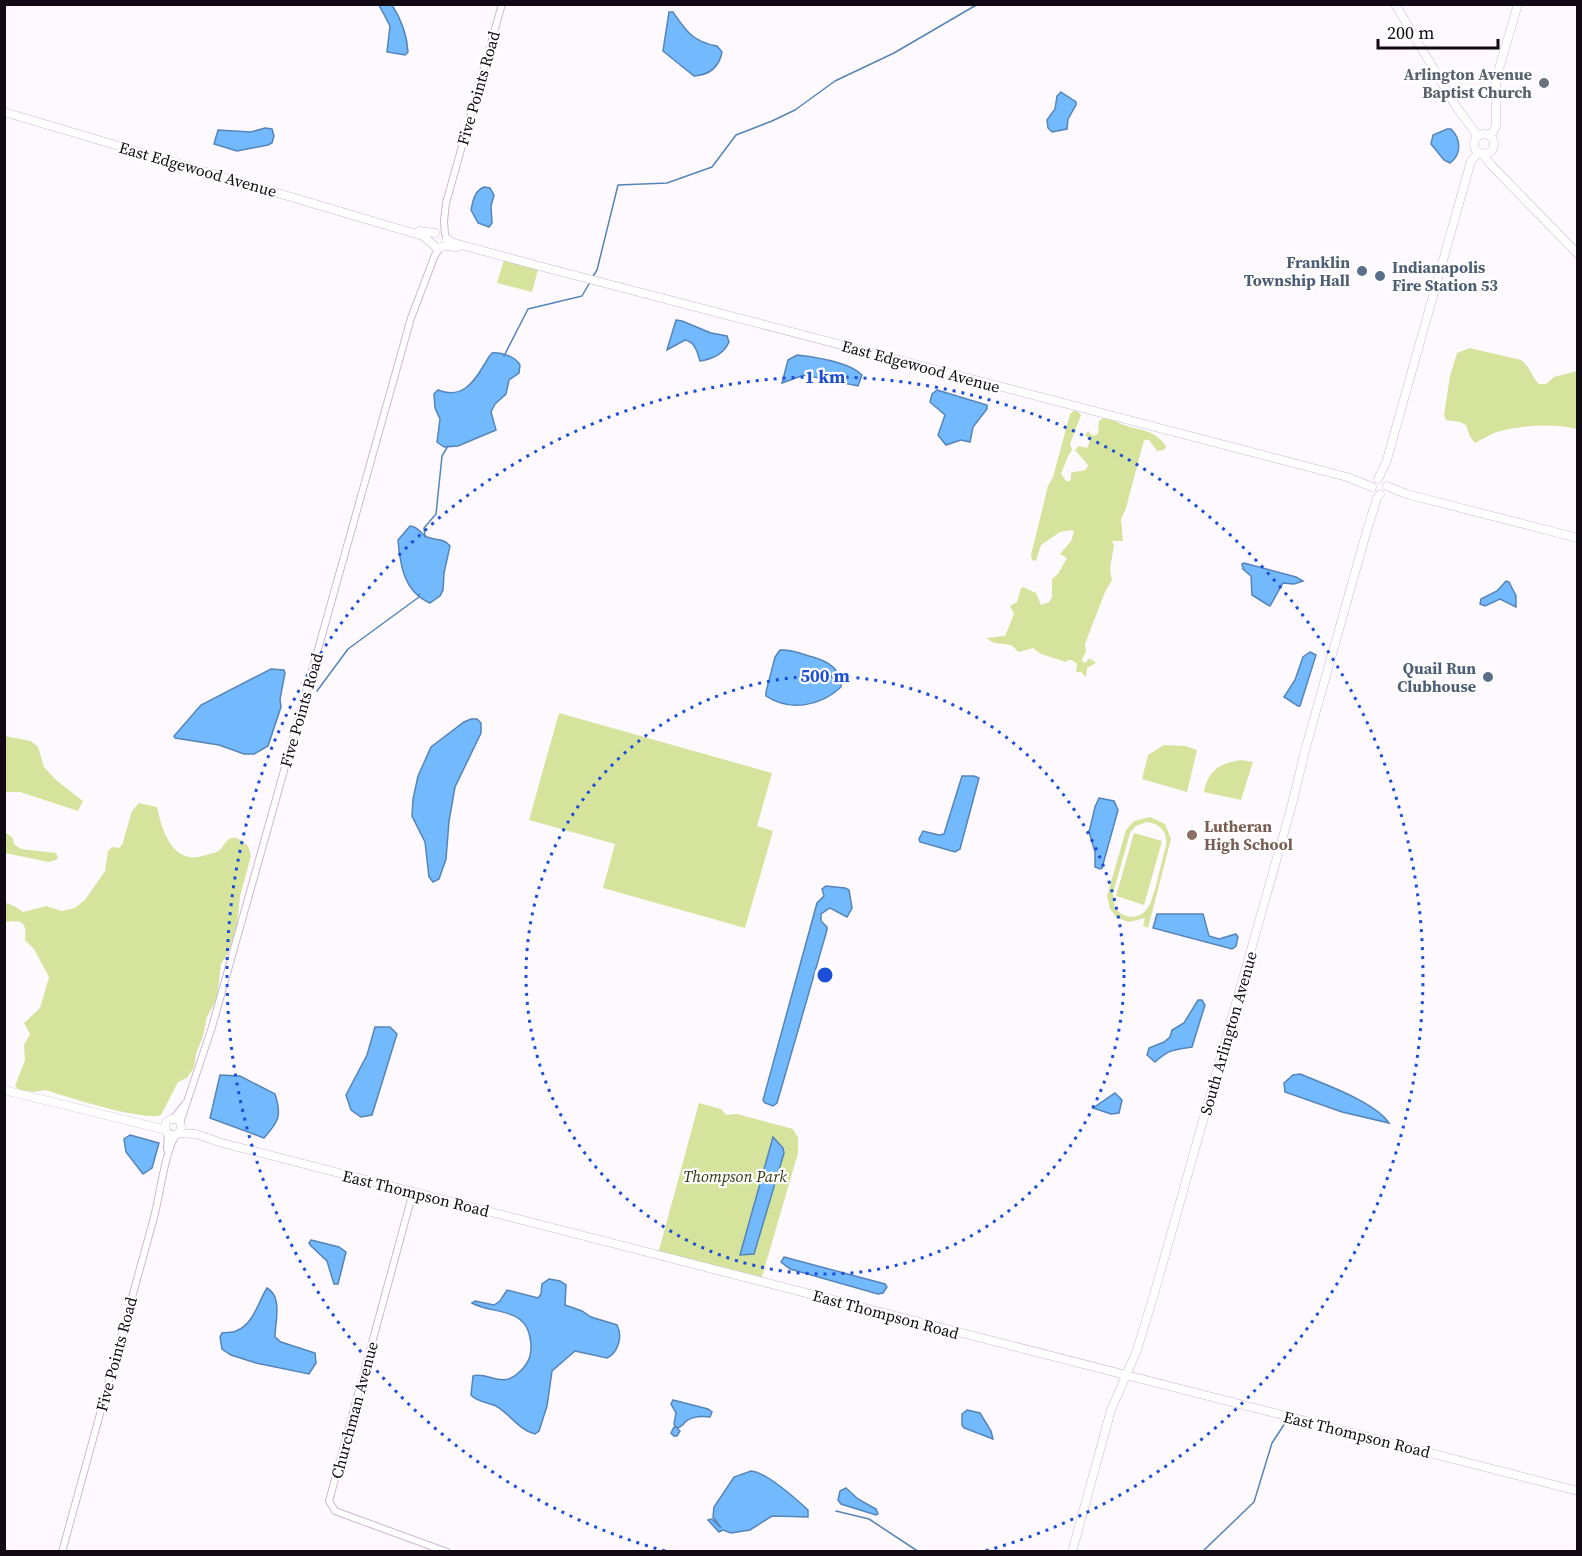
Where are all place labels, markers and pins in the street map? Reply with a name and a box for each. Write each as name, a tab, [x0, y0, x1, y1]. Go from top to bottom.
place label: Arlington Avenue Baptist Church	[1403, 63, 1532, 103]
marker: Arlington Avenue Baptist Church	[1537, 76, 1551, 90]
place label: Franklin Township Hall	[1244, 251, 1350, 291]
place label: Indianapolis Fire Station 53	[1392, 256, 1498, 296]
marker: Franklin Township Hall	[1355, 264, 1369, 278]
marker: Indianapolis Fire Station 53	[1373, 269, 1387, 283]
place label: Quail Run Clubhouse	[1397, 657, 1476, 697]
marker: Quail Run Clubhouse	[1481, 670, 1495, 684]
place label: Lutheran High School	[1204, 815, 1293, 855]
marker: Lutheran High School	[1185, 828, 1199, 842]
centre of rings	[815, 965, 835, 985]

